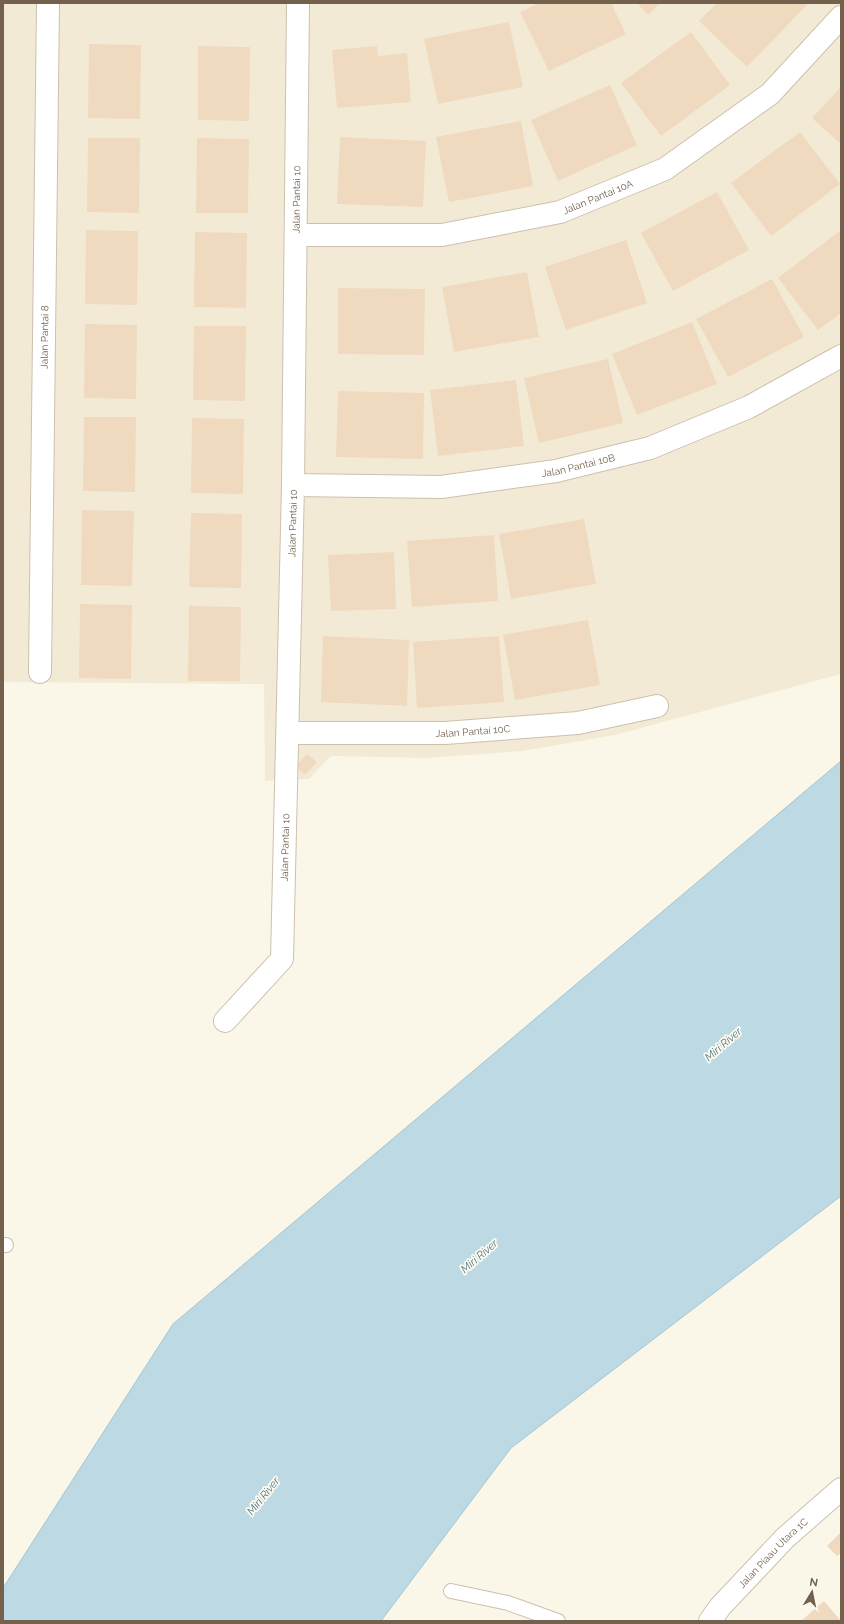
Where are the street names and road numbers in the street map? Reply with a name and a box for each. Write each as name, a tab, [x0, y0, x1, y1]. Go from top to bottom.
street label: Jalan Pantai 10	[291, 165, 302, 234]
street label: Jalan Pantai 10A	[561, 178, 635, 216]
street label: Jalan Pantai 8	[39, 305, 50, 369]
street label: Jalan Pantai 10B	[541, 452, 616, 479]
street label: Jalan Pantai 10	[286, 489, 299, 558]
street label: Jalan Pantai 10C	[435, 723, 511, 739]
street label: Jalan Pantai 10	[279, 813, 291, 881]
street label: Jalan Piaau Utara 1C	[736, 1516, 810, 1590]

